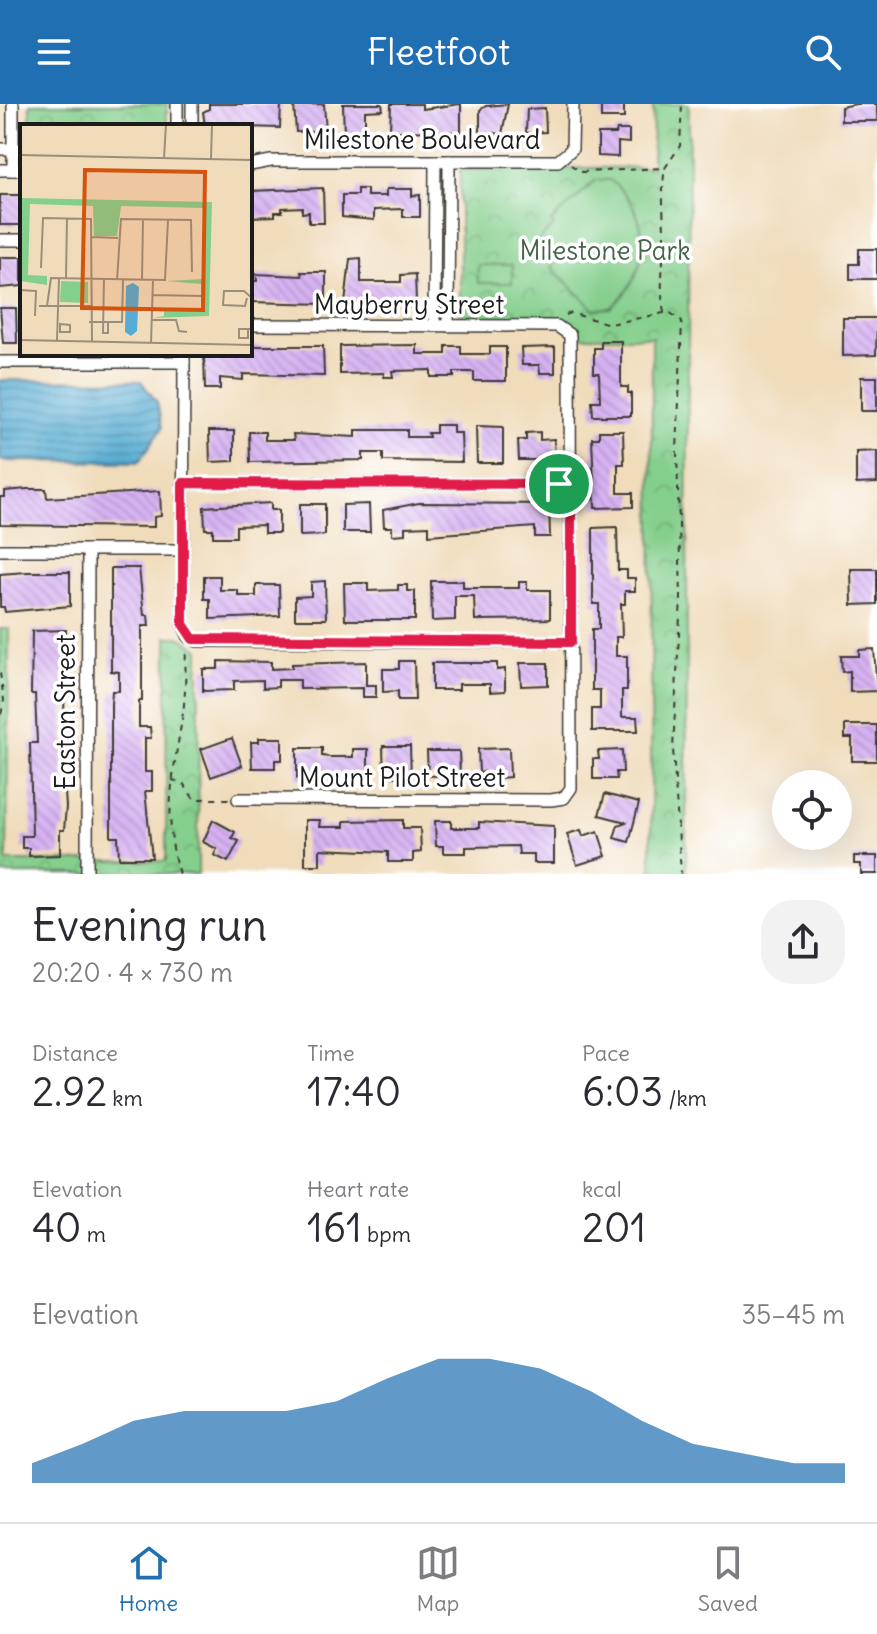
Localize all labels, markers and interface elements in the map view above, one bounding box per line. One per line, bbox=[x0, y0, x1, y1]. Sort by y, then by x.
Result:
icon: menu bbox=[32, 30, 76, 74]
text: Fleetfoot bbox=[367, 30, 510, 75]
icon: search bbox=[801, 30, 845, 74]
street label: Milestone Boulevard bbox=[304, 123, 540, 156]
inset map bbox=[20, 124, 252, 356]
park label: Milestone Park bbox=[520, 234, 690, 267]
street label: Mayberry Street bbox=[314, 288, 504, 321]
pin bbox=[525, 450, 593, 518]
icon: arrive bbox=[537, 462, 581, 506]
street label: Easton Street bbox=[49, 634, 82, 790]
street label: Mount Pilot Street bbox=[299, 761, 505, 794]
map controls bbox=[772, 770, 852, 850]
button: locate bbox=[772, 770, 852, 850]
text: Evening run bbox=[32, 898, 267, 953]
button: share bbox=[761, 900, 845, 984]
text: 20:20 · 4 × 730 m bbox=[32, 956, 233, 989]
text: Distance bbox=[32, 1039, 118, 1067]
text: Time bbox=[307, 1039, 355, 1067]
text: Pace bbox=[582, 1039, 630, 1067]
text: 2.92 bbox=[32, 1067, 107, 1117]
text: 17:40 bbox=[307, 1067, 401, 1117]
text: 6:03 bbox=[582, 1067, 663, 1117]
text: km bbox=[107, 1084, 143, 1112]
text: /km bbox=[663, 1084, 707, 1112]
text: Elevation bbox=[32, 1175, 122, 1203]
text: Heart rate bbox=[307, 1175, 409, 1203]
text: kcal bbox=[582, 1175, 622, 1203]
text: 40 bbox=[32, 1203, 81, 1253]
text: 161 bbox=[307, 1203, 362, 1253]
text: 201 bbox=[582, 1203, 646, 1253]
text: m bbox=[81, 1220, 106, 1248]
text: bpm bbox=[362, 1220, 411, 1248]
text: Elevation bbox=[32, 1298, 139, 1331]
text: 35–45 m bbox=[742, 1298, 845, 1331]
tab: Home bbox=[119, 1541, 178, 1617]
tab: Map bbox=[416, 1541, 460, 1617]
tab: Saved bbox=[698, 1541, 758, 1617]

